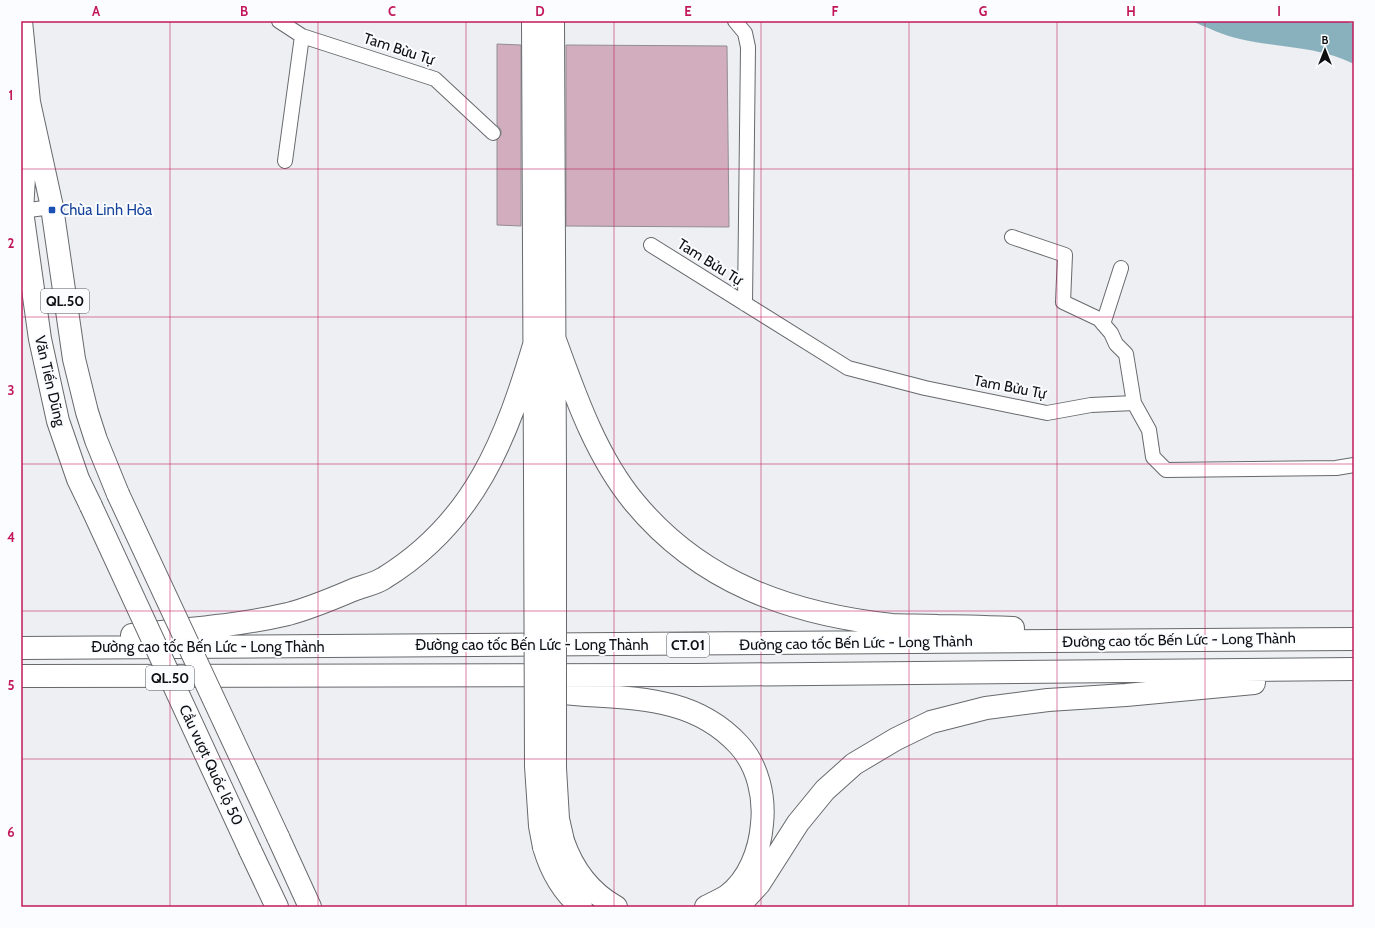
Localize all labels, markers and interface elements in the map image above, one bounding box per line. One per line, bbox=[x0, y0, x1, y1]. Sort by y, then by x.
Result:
text: A bbox=[92, 3, 101, 19]
text: B bbox=[240, 3, 248, 19]
text: C bbox=[388, 3, 396, 19]
text: D bbox=[535, 3, 545, 19]
text: E bbox=[684, 3, 692, 19]
text: F bbox=[832, 3, 839, 19]
text: G bbox=[979, 3, 988, 19]
text: H bbox=[1126, 3, 1136, 19]
text: I bbox=[1277, 3, 1281, 19]
street label: Tam Bừu Tự bbox=[361, 29, 438, 69]
north arrow bbox=[1305, 30, 1345, 70]
text: B bbox=[1322, 33, 1329, 47]
text: 1 bbox=[9, 87, 13, 103]
place label: Chùa Linh Hòa bbox=[60, 201, 153, 219]
marker: Chùa Linh Hòa bbox=[47, 205, 57, 215]
text: 2 bbox=[8, 235, 15, 251]
street label: Tam Bửu Tự bbox=[674, 235, 747, 290]
road number: QL.50 bbox=[41, 289, 89, 313]
street label: Văn Tiến Dũng bbox=[31, 334, 69, 429]
street label: Tam Bửu Tự bbox=[972, 371, 1049, 403]
text: 3 bbox=[7, 382, 15, 398]
text: 4 bbox=[7, 529, 15, 545]
street label: Đường cao tốc Bến Lức - Long Thành bbox=[1062, 629, 1296, 651]
street label: Đường cao tốc Bến Lức - Long Thành bbox=[739, 632, 973, 654]
road number: CT.01 bbox=[667, 633, 709, 657]
street label: Đường cao tốc Bến Lức - Long Thành bbox=[415, 636, 649, 654]
street label: Đường cao tốc Bến Lức - Long Thành bbox=[91, 638, 325, 656]
road number: QL.50 bbox=[146, 666, 194, 690]
text: 5 bbox=[8, 677, 15, 693]
street label: Cầu vượt Quốc lộ 50 bbox=[175, 702, 247, 828]
text: 6 bbox=[7, 824, 15, 840]

